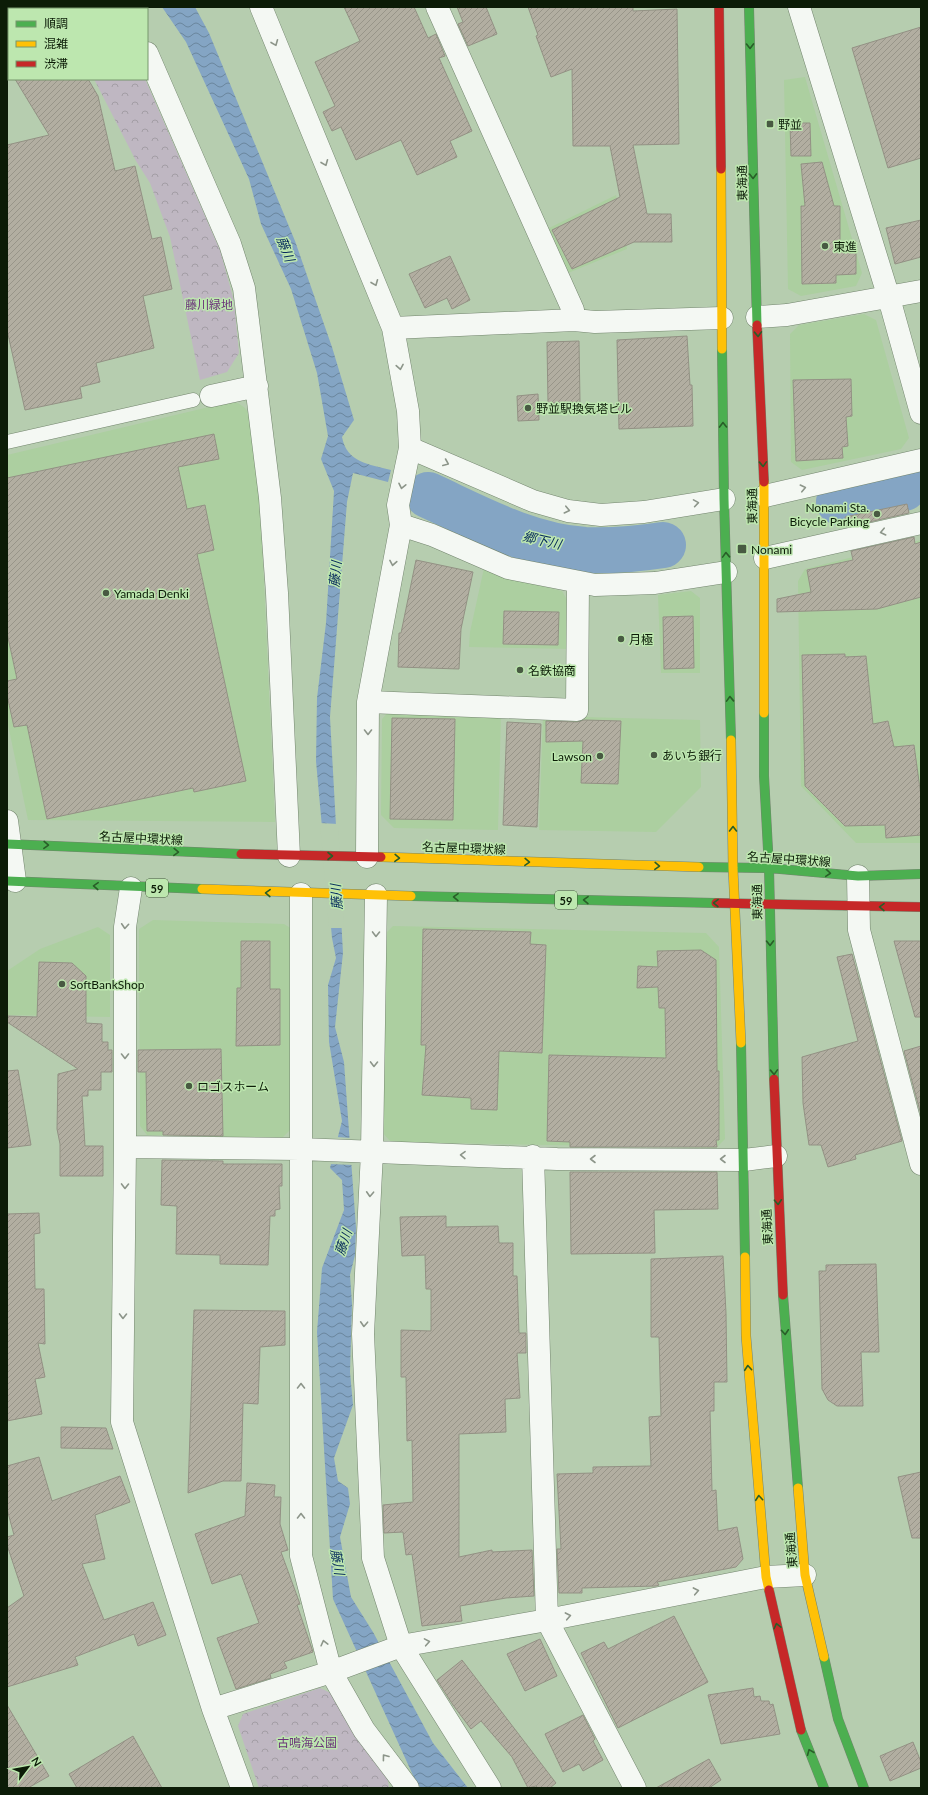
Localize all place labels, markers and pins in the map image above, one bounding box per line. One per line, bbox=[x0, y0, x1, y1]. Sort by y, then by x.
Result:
place label: 野並 bbox=[778, 117, 802, 132]
marker: 野並 bbox=[765, 119, 775, 129]
place label: 東進 bbox=[833, 239, 857, 254]
marker: 東進 bbox=[820, 241, 830, 251]
place label: 野並駅換気塔ビル bbox=[536, 401, 632, 416]
marker: 野並駅換気塔ビル bbox=[523, 403, 533, 413]
place label: Nonami Sta. Bicycle Parking bbox=[790, 500, 869, 529]
marker: Nonami Sta. Bicycle Parking bbox=[872, 509, 882, 519]
place label: Nonami bbox=[751, 542, 792, 557]
marker: Nonami bbox=[736, 543, 748, 555]
place label: Yamada Denki bbox=[114, 586, 189, 601]
marker: Yamada Denki bbox=[101, 588, 111, 598]
place label: 月極 bbox=[629, 632, 653, 647]
marker: 月極 bbox=[616, 634, 626, 644]
place label: 名鉄協商 bbox=[528, 663, 576, 678]
marker: 名鉄協商 bbox=[515, 665, 525, 675]
place label: あいち銀行 bbox=[662, 748, 722, 763]
place label: Lawson bbox=[552, 749, 592, 764]
marker: あいち銀行 bbox=[649, 750, 659, 760]
marker: Lawson bbox=[595, 751, 605, 761]
place label: SoftBankShop bbox=[70, 977, 145, 992]
marker: SoftBankShop bbox=[57, 979, 67, 989]
place label: ロゴスホーム bbox=[197, 1079, 269, 1094]
marker: ロゴスホーム bbox=[184, 1081, 194, 1091]

